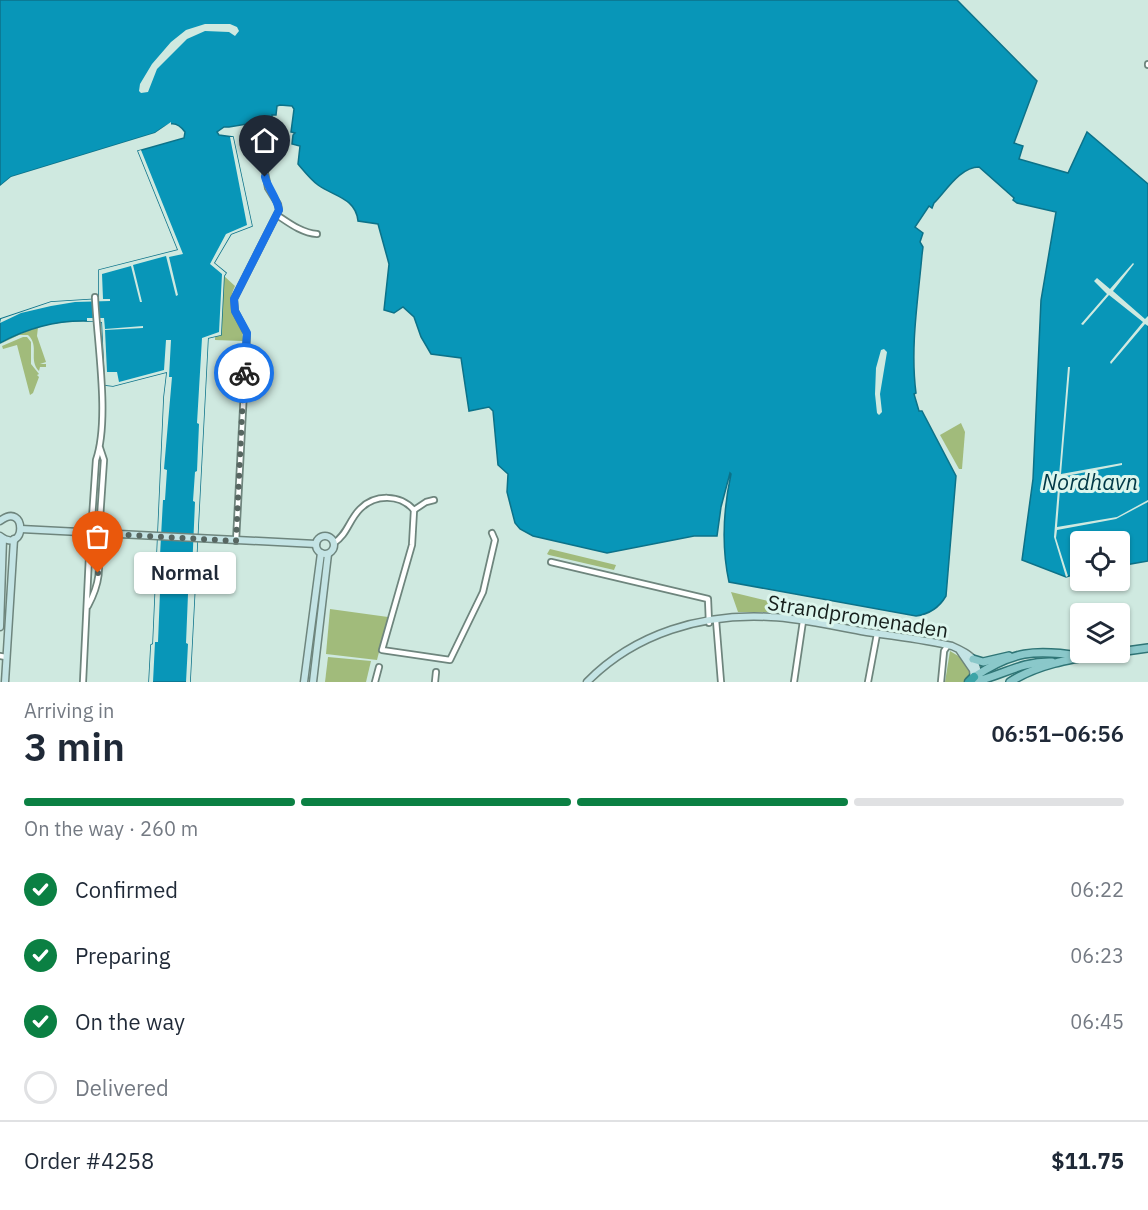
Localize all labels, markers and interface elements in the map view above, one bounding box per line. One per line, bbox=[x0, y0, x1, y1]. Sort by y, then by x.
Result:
pin bbox=[239, 115, 290, 177]
icon: home bbox=[248, 124, 281, 157]
courier bbox=[214, 343, 274, 403]
icon: bike bbox=[228, 357, 261, 390]
water label: Nordhavn bbox=[1042, 467, 1138, 496]
pin bbox=[72, 511, 123, 573]
icon: bag bbox=[81, 520, 114, 553]
map controls bbox=[1070, 531, 1130, 663]
button: locate bbox=[1070, 531, 1130, 591]
callout: Normal bbox=[134, 552, 236, 594]
text: Normal bbox=[151, 559, 219, 586]
street label: Strandpromenaden bbox=[766, 588, 950, 644]
button: layers bbox=[1070, 603, 1130, 663]
text: Arriving in bbox=[24, 697, 114, 724]
text: 06:51–06:56 bbox=[991, 719, 1124, 748]
text: 3 min bbox=[24, 721, 125, 772]
text: On the way · 260 m bbox=[24, 815, 198, 842]
icon: check bbox=[24, 873, 57, 906]
text: Confirmed bbox=[75, 875, 178, 904]
text: 06:22 bbox=[1070, 876, 1124, 903]
icon: check bbox=[24, 939, 57, 972]
text: Preparing bbox=[75, 941, 170, 970]
text: 06:23 bbox=[1070, 942, 1124, 969]
icon: check bbox=[24, 1005, 57, 1038]
text: On the way bbox=[75, 1007, 185, 1036]
text: 06:45 bbox=[1070, 1008, 1124, 1035]
text: Delivered bbox=[75, 1073, 169, 1102]
text: Order #4258 bbox=[24, 1146, 154, 1175]
text: $11.75 bbox=[1051, 1146, 1124, 1175]

